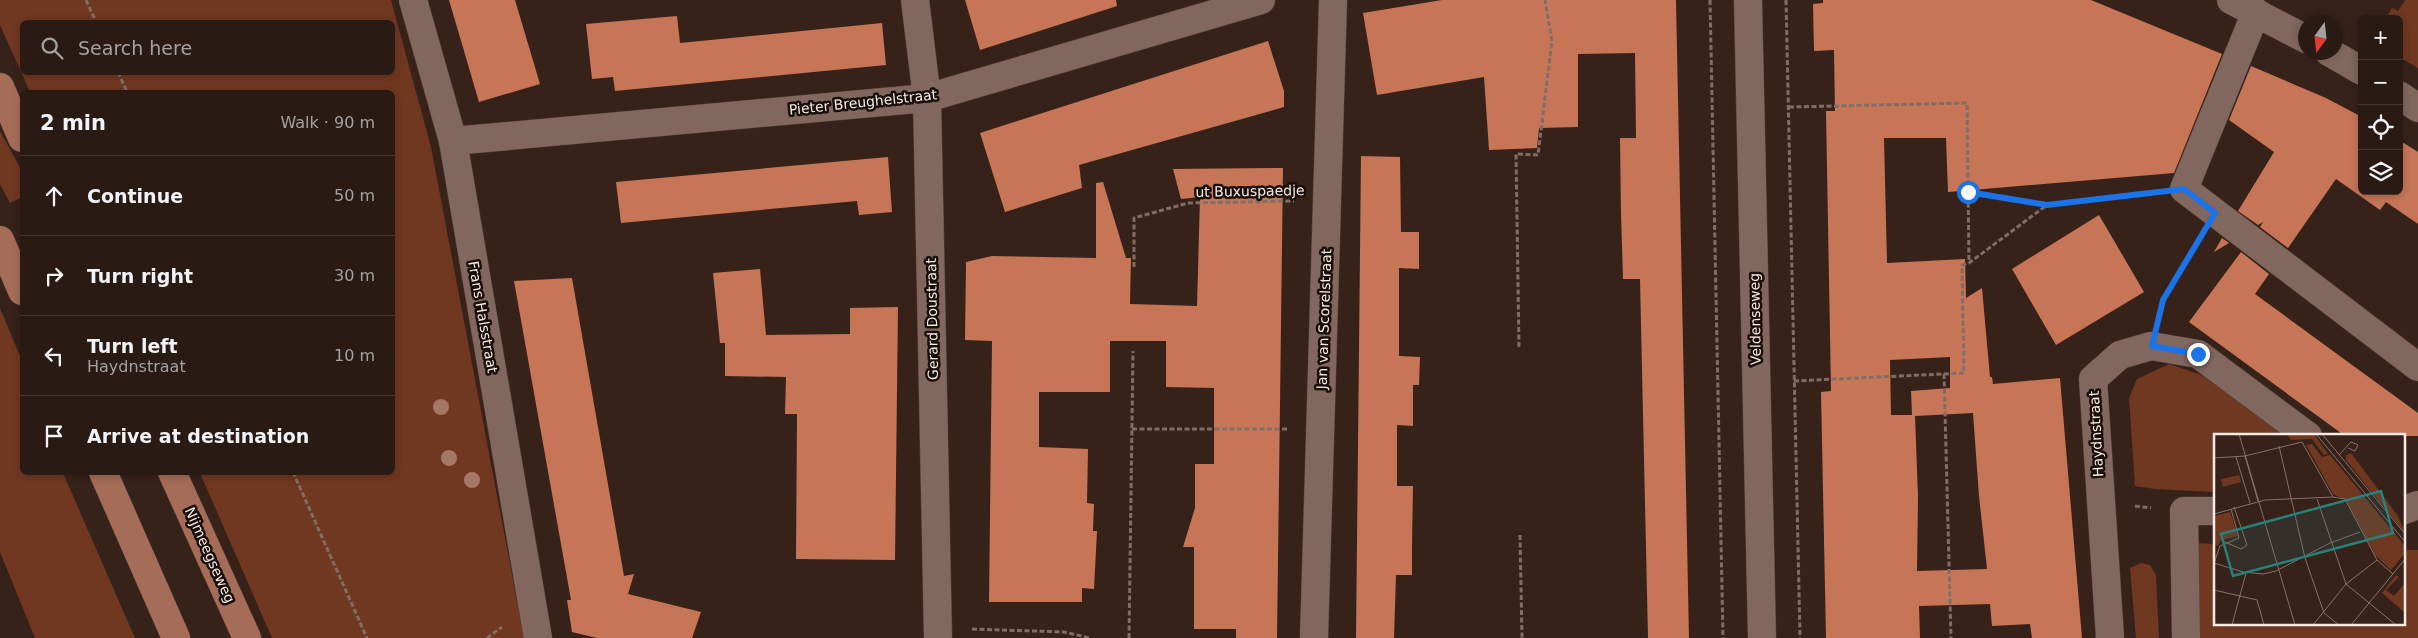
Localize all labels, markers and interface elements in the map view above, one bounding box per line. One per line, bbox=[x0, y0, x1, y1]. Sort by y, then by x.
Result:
north arrow bbox=[2298, 15, 2343, 60]
map controls bbox=[2358, 15, 2403, 195]
button: + bbox=[2358, 15, 2403, 60]
search box bbox=[20, 20, 395, 75]
icon: search bbox=[38, 34, 66, 62]
text: Search here bbox=[78, 37, 192, 59]
button: − bbox=[2358, 60, 2403, 105]
street label: Pieter Breughelstraat bbox=[788, 86, 938, 118]
button: locate bbox=[2358, 105, 2403, 150]
text: 2 min bbox=[40, 111, 106, 135]
text: Walk · 90 m bbox=[280, 113, 375, 132]
button: layers bbox=[2358, 150, 2403, 195]
route start bbox=[1957, 181, 1980, 204]
icon: ahead bbox=[40, 182, 68, 210]
street label: ut Buxuspaedje bbox=[1195, 182, 1305, 200]
text: Continue bbox=[87, 185, 183, 207]
text: 50 m bbox=[334, 186, 375, 205]
street label: Jan van Scorelstraat bbox=[1314, 248, 1334, 390]
street label: Gerard Doustraat bbox=[923, 257, 941, 380]
street label: Frans Halsstraat bbox=[465, 260, 501, 375]
icon: right bbox=[40, 262, 68, 290]
text: Turn right bbox=[87, 265, 193, 287]
text: 30 m bbox=[334, 266, 375, 285]
street label: Veldenseweg bbox=[1746, 273, 1764, 365]
text: Turn left bbox=[87, 335, 178, 357]
icon: left bbox=[40, 342, 68, 370]
route end bbox=[2187, 343, 2210, 366]
text: 10 m bbox=[334, 346, 375, 365]
text: Haydnstraat bbox=[87, 357, 186, 376]
street label: Haydnstraat bbox=[2086, 390, 2106, 478]
icon: arrive bbox=[40, 422, 68, 450]
text: Arrive at destination bbox=[87, 425, 309, 447]
inset map bbox=[2214, 434, 2406, 626]
street label: Nijmeegseweg bbox=[182, 505, 238, 605]

